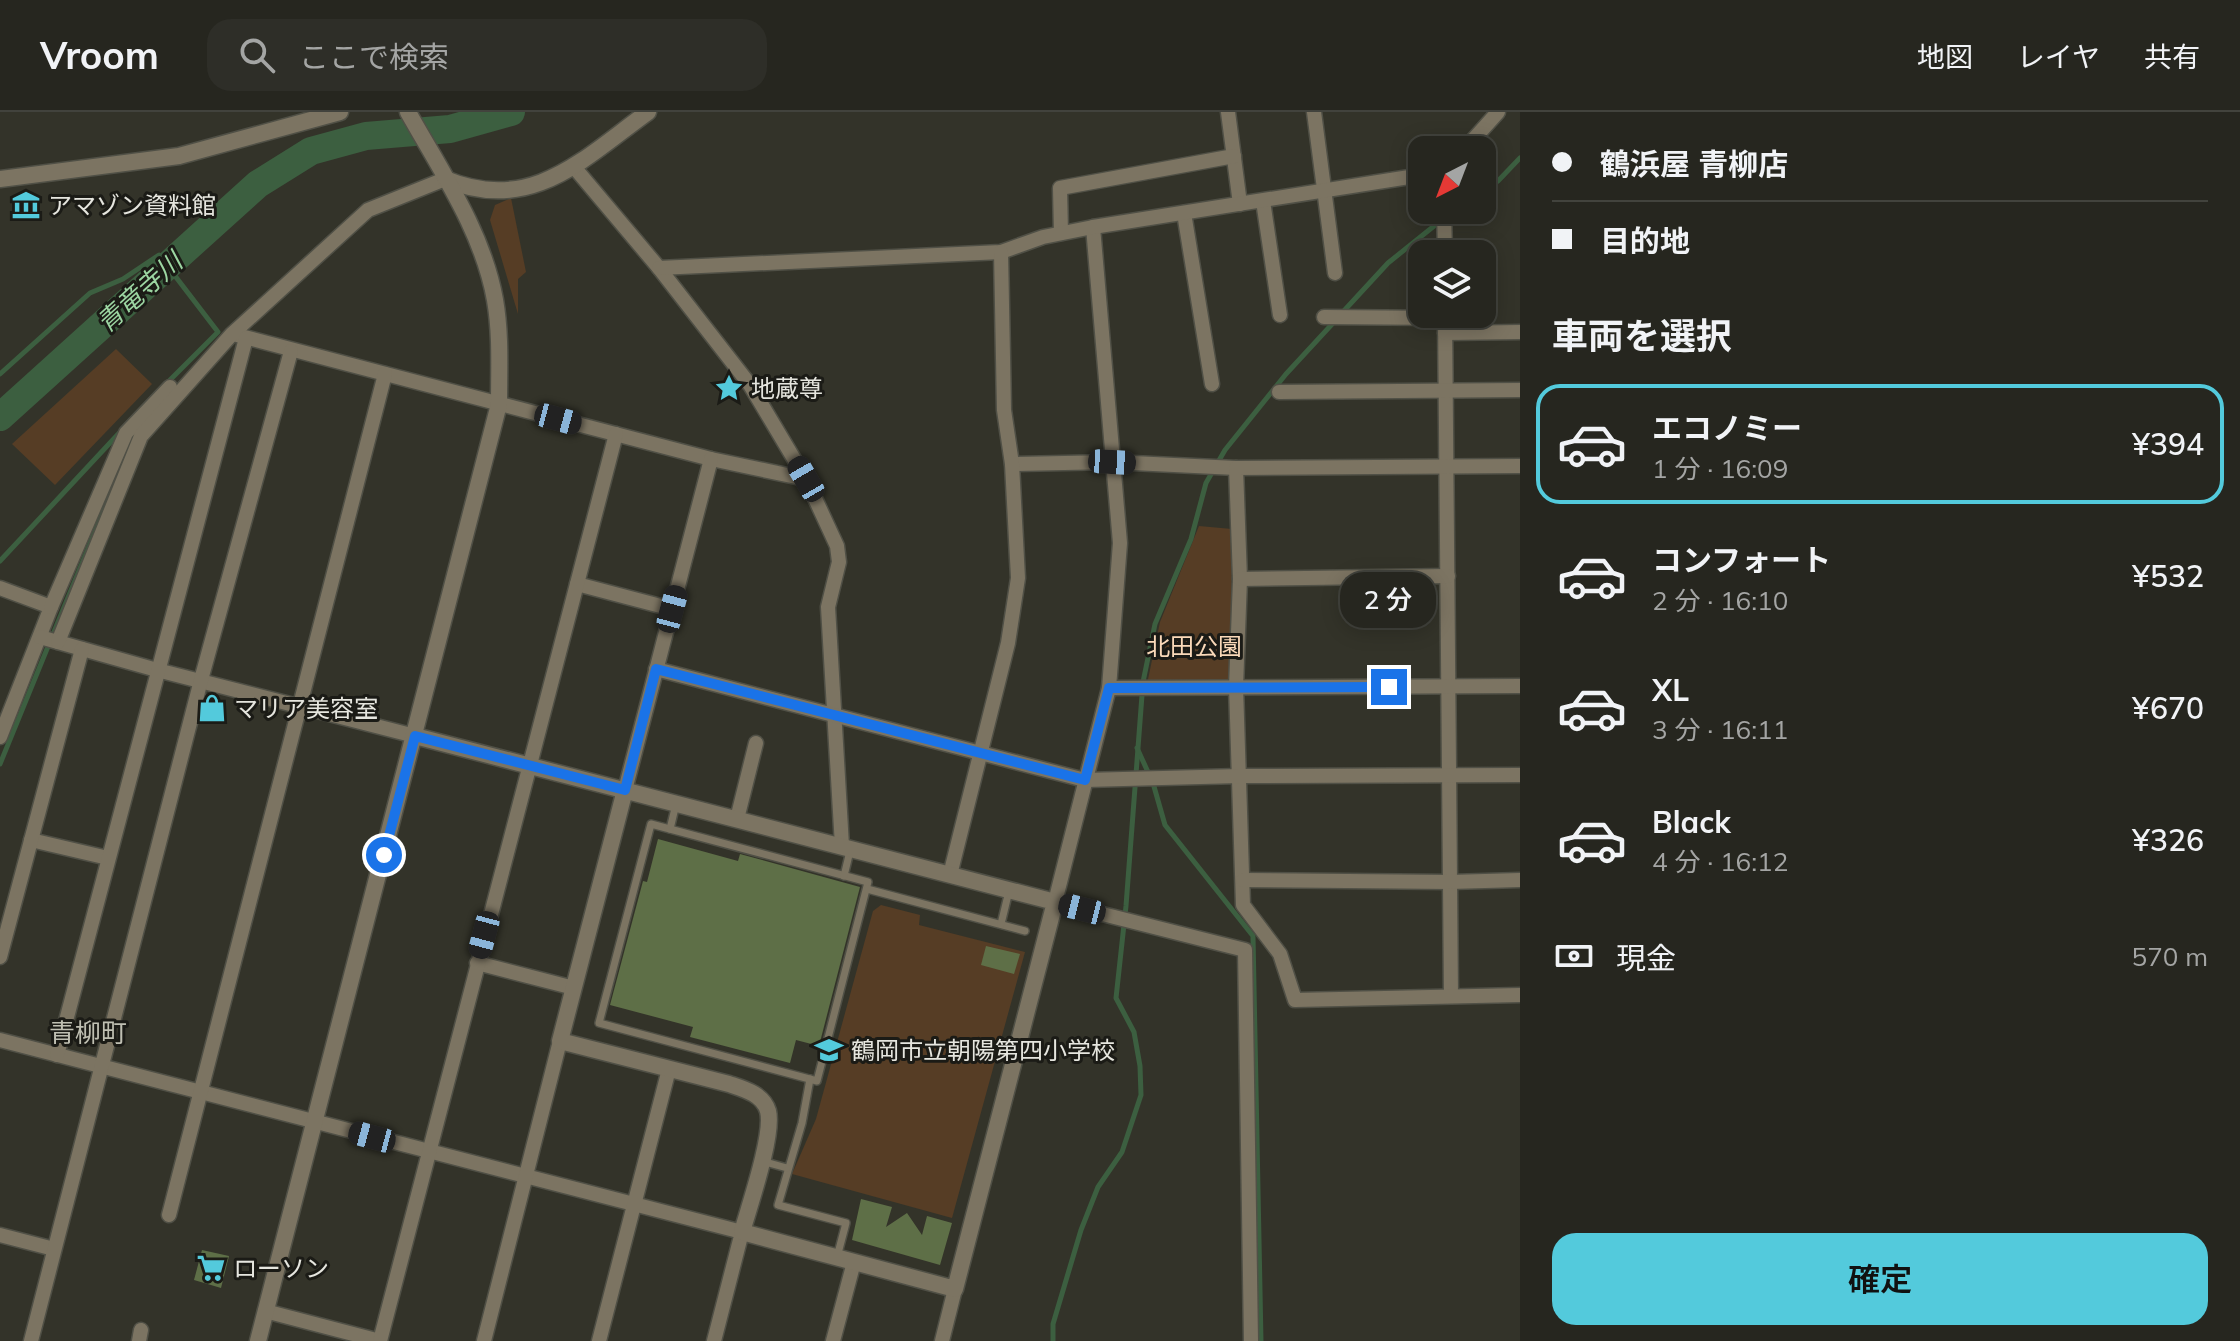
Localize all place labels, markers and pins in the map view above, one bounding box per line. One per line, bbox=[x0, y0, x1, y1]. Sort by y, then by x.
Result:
museum icon: アマゾン資料館 bbox=[11, 190, 41, 220]
place label: アマゾン資料館 bbox=[48, 190, 216, 220]
place icon: 地蔵尊 bbox=[714, 373, 744, 403]
place label: 地蔵尊 bbox=[751, 373, 823, 403]
shop icon: マリア美容室 bbox=[197, 693, 227, 723]
place label: マリア美容室 bbox=[234, 693, 378, 723]
school or university icon: 鶴岡市立朝陽第四小学校 bbox=[814, 1035, 844, 1065]
place label: 鶴岡市立朝陽第四小学校 bbox=[851, 1035, 1115, 1065]
supermarket icon: ローソン bbox=[196, 1253, 226, 1283]
place label: ローソン bbox=[233, 1253, 329, 1283]

